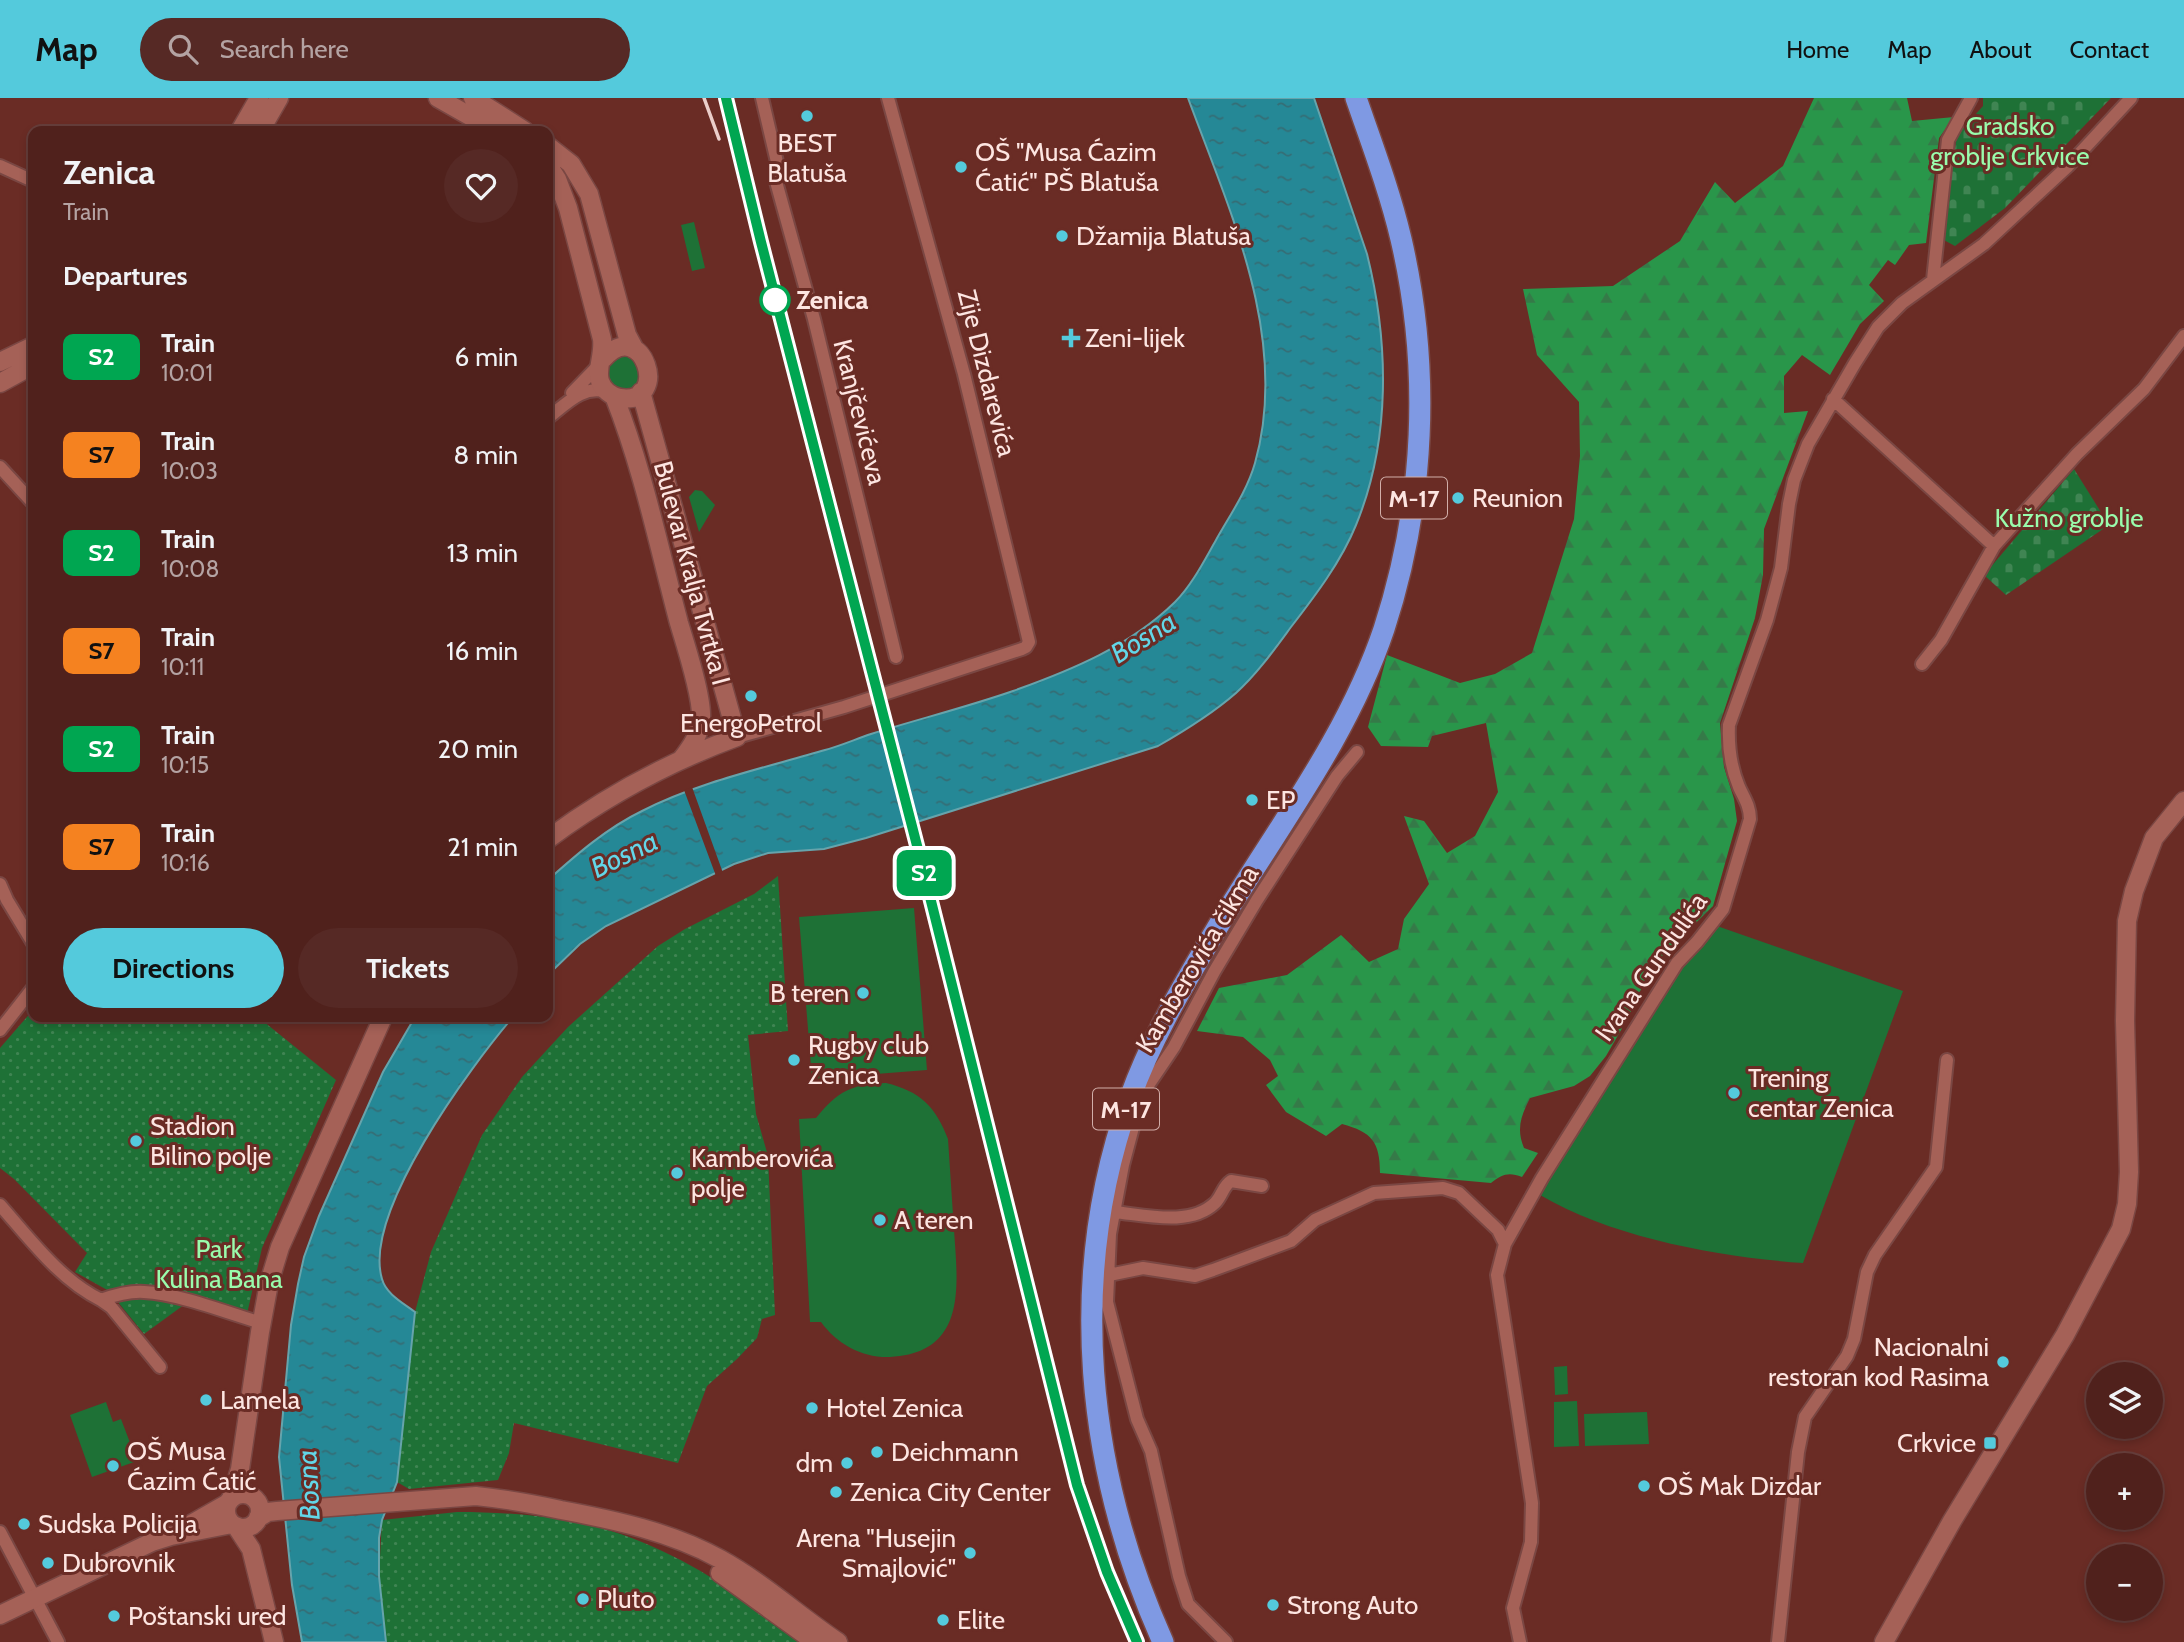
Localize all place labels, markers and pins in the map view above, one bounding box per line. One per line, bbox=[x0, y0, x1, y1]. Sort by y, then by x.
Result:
marker: BEST Blatuša bbox=[799, 108, 815, 124]
place label: BEST Blatuša bbox=[767, 127, 847, 189]
place label: OŠ "Musa Ćazim Ćatić" PŠ Blatuša bbox=[975, 136, 1159, 198]
marker: OŠ "Musa Ćazim Ćatić" PŠ Blatuša bbox=[953, 159, 969, 175]
place label: Džamija Blatuša bbox=[1076, 220, 1252, 252]
marker: Džamija Blatuša bbox=[1054, 228, 1070, 244]
place label: Zenica bbox=[796, 284, 868, 316]
marker: Zenica bbox=[760, 285, 790, 315]
place label: Zeni-lijek bbox=[1085, 322, 1185, 354]
marker: Zeni-lijek bbox=[1063, 330, 1079, 346]
place label: Reunion bbox=[1472, 482, 1563, 514]
marker: Reunion bbox=[1450, 490, 1466, 506]
marker: EnergoPetrol bbox=[743, 688, 759, 704]
place label: EnergoPetrol bbox=[680, 707, 822, 739]
place label: EP bbox=[1266, 784, 1295, 816]
marker: EP bbox=[1244, 792, 1260, 808]
place label: B teren bbox=[770, 977, 849, 1009]
marker: B teren bbox=[855, 985, 871, 1001]
place label: Rugby club Zenica bbox=[808, 1029, 929, 1091]
marker: Rugby club Zenica bbox=[786, 1052, 802, 1068]
place label: Trening centar Zenica bbox=[1748, 1062, 1894, 1124]
marker: Trening centar Zenica bbox=[1726, 1085, 1742, 1101]
place label: Stadion Bilino polje bbox=[150, 1110, 271, 1172]
marker: Stadion Bilino polje bbox=[128, 1133, 144, 1149]
place label: Kamberovića polje bbox=[691, 1142, 834, 1204]
marker: Kamberovića polje bbox=[669, 1165, 685, 1181]
place label: A teren bbox=[894, 1204, 974, 1236]
marker: A teren bbox=[872, 1212, 888, 1228]
place label: Nacionalni restoran kod Rasima bbox=[1768, 1331, 1990, 1393]
marker: Nacionalni restoran kod Rasima bbox=[1995, 1354, 2011, 1370]
place label: Lamela bbox=[220, 1384, 301, 1416]
marker: Lamela bbox=[198, 1392, 214, 1408]
place label: Hotel Zenica bbox=[826, 1392, 964, 1424]
marker: Hotel Zenica bbox=[804, 1400, 820, 1416]
place label: Crkvice bbox=[1897, 1427, 1976, 1459]
place label: OŠ Musa Ćazim Ćatić bbox=[127, 1435, 256, 1497]
marker: Crkvice bbox=[1982, 1435, 1998, 1451]
place label: Deichmann bbox=[891, 1436, 1019, 1468]
marker: Deichmann bbox=[869, 1444, 885, 1460]
place label: dm bbox=[796, 1447, 833, 1479]
marker: dm bbox=[839, 1455, 855, 1471]
marker: OŠ Musa Ćazim Ćatić bbox=[105, 1458, 121, 1474]
place label: OŠ Mak Dizdar bbox=[1658, 1470, 1822, 1502]
place label: Zenica City Center bbox=[850, 1476, 1051, 1508]
marker: OŠ Mak Dizdar bbox=[1636, 1478, 1652, 1494]
marker: Zenica City Center bbox=[828, 1484, 844, 1500]
place label: Sudska Policija bbox=[38, 1508, 198, 1540]
marker: Sudska Policija bbox=[16, 1516, 32, 1532]
place label: Arena "Husejin Smajlović" bbox=[796, 1522, 956, 1584]
marker: Arena "Husejin Smajlović" bbox=[962, 1545, 978, 1561]
place label: Dubrovnik bbox=[62, 1547, 176, 1579]
marker: Dubrovnik bbox=[40, 1555, 56, 1571]
place label: Pluto bbox=[597, 1583, 654, 1615]
place label: Strong Auto bbox=[1287, 1589, 1418, 1621]
marker: Pluto bbox=[575, 1591, 591, 1607]
marker: Strong Auto bbox=[1265, 1597, 1281, 1613]
place label: Poštanski ured bbox=[128, 1600, 286, 1632]
place label: Elite bbox=[957, 1604, 1005, 1636]
marker: Poštanski ured bbox=[106, 1608, 122, 1624]
marker: Elite bbox=[935, 1612, 951, 1628]

